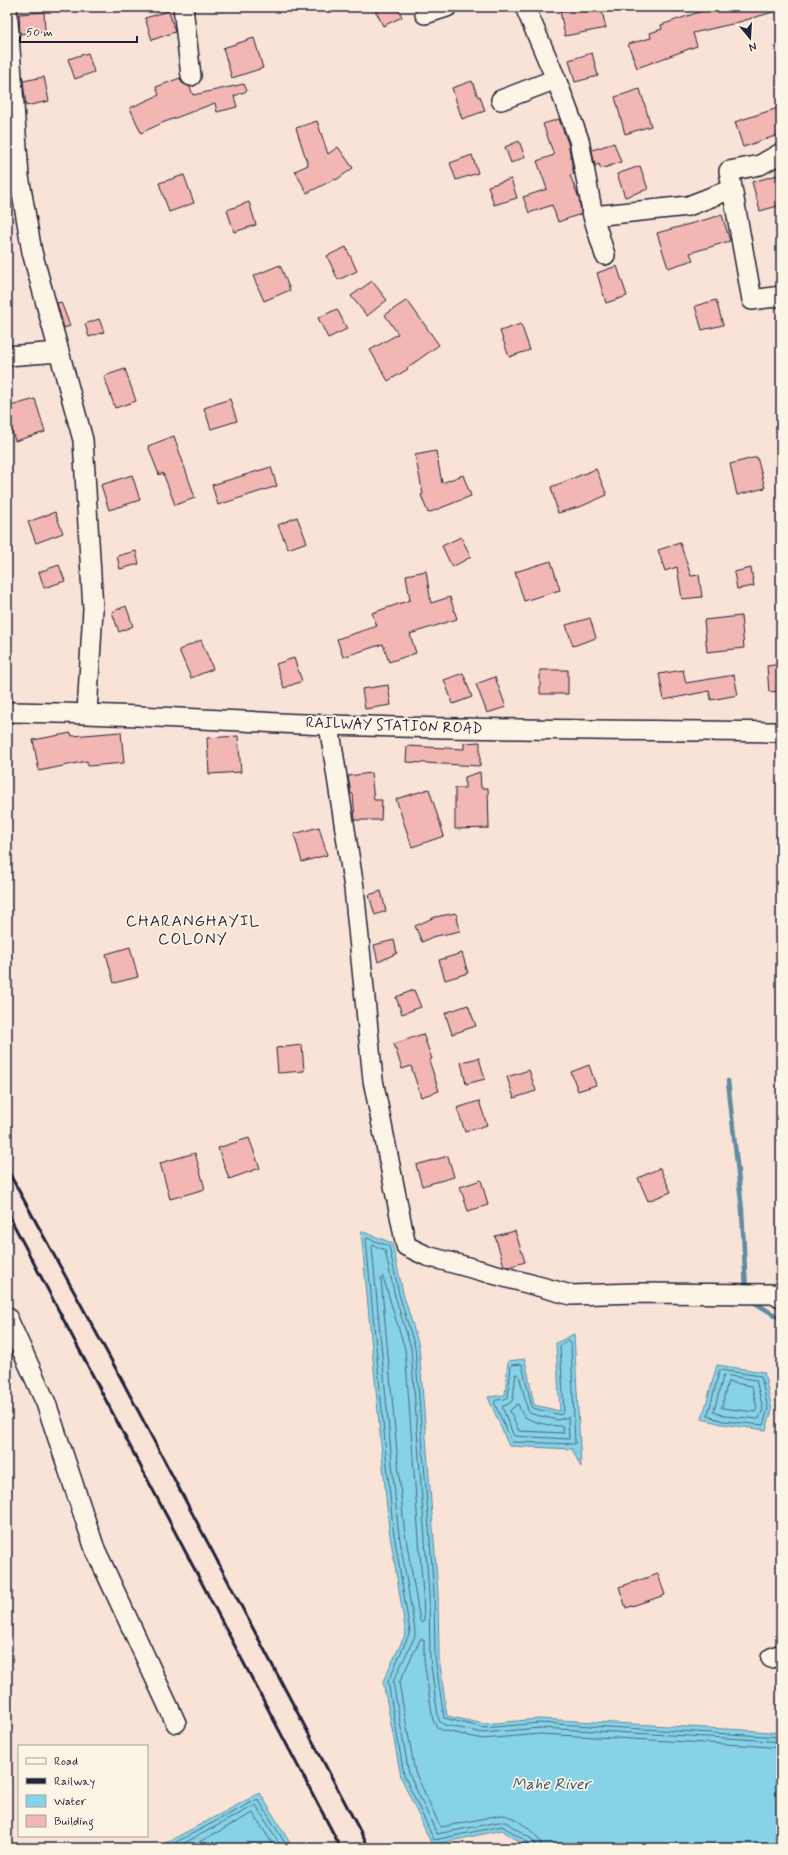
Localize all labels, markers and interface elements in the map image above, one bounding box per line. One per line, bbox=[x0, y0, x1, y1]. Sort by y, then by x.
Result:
scale bar bbox=[20, 18, 137, 44]
north arrow bbox=[730, 18, 770, 58]
text: 50 m bbox=[26, 25, 53, 41]
text: N bbox=[747, 39, 758, 54]
street label: RAILWAY STATION ROAD bbox=[305, 713, 483, 739]
district label: CHARANGHAYIL COLONY bbox=[126, 911, 260, 950]
legend bbox=[18, 1745, 148, 1837]
text: Road bbox=[54, 1754, 78, 1770]
text: Railway bbox=[54, 1774, 96, 1790]
water label: Mahe River bbox=[512, 1774, 593, 1795]
text: Water bbox=[54, 1794, 86, 1810]
text: Building bbox=[54, 1814, 94, 1831]

